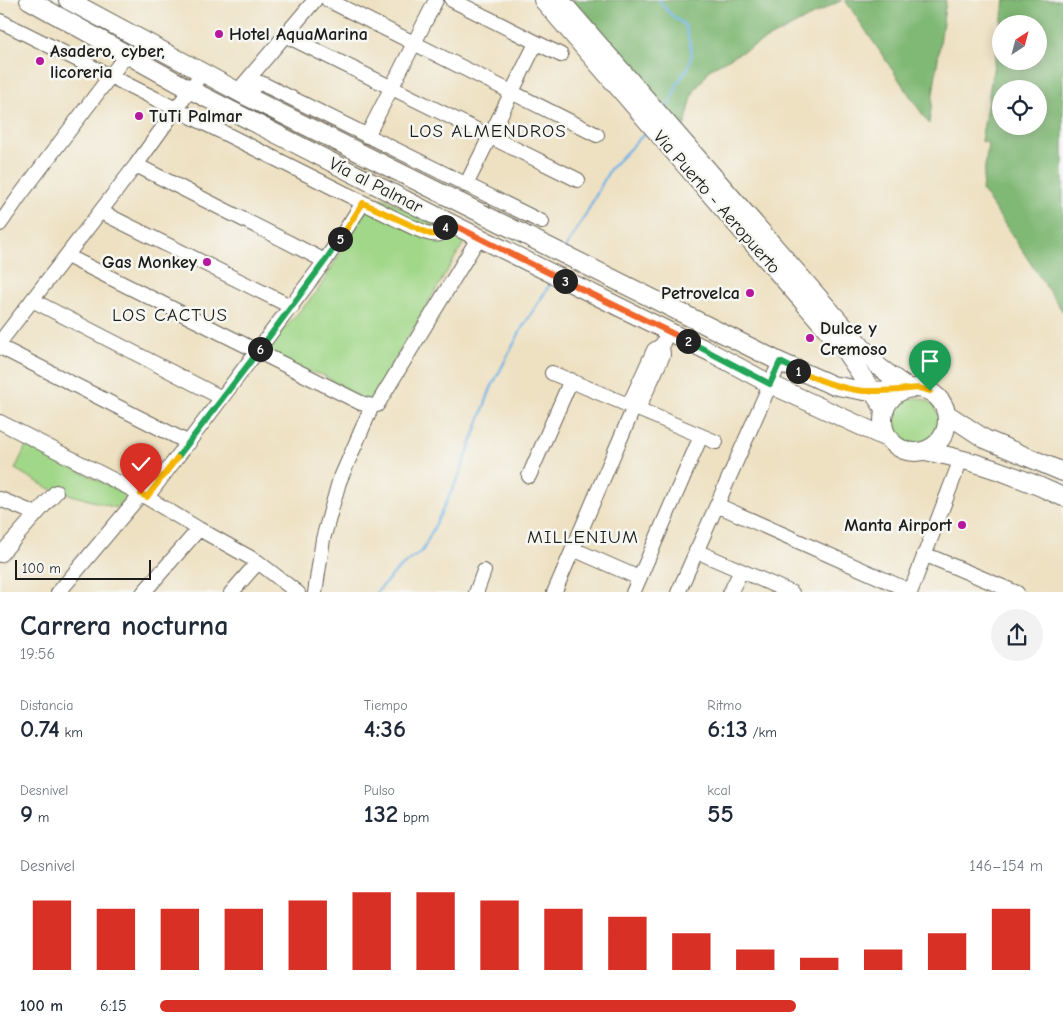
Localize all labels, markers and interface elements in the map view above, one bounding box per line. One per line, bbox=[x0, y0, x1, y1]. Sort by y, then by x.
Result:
north arrow bbox=[992, 15, 1048, 70]
map controls bbox=[992, 15, 1047, 135]
place label: Hotel AquaMarina bbox=[229, 24, 368, 45]
marker: Hotel AquaMarina bbox=[213, 28, 225, 40]
place label: Asadero, cyber, licoreria bbox=[50, 41, 165, 83]
marker: Asadero, cyber, licoreria bbox=[34, 55, 46, 67]
button: locate bbox=[992, 80, 1047, 135]
place label: TuTi Palmar bbox=[149, 106, 243, 127]
marker: TuTi Palmar bbox=[133, 110, 145, 122]
district label: LOS ALMENDROS bbox=[409, 120, 567, 142]
street label: Via Puerto - Aeropuerto bbox=[649, 126, 785, 278]
street label: Vía al Palmar bbox=[325, 153, 427, 218]
pin: 4 bbox=[432, 214, 458, 240]
text: 4 bbox=[442, 219, 449, 236]
pin: 5 bbox=[328, 226, 352, 252]
text: 5 bbox=[337, 231, 344, 248]
place label: Gas Monkey bbox=[102, 252, 198, 273]
marker: Gas Monkey bbox=[201, 256, 213, 268]
pin: 3 bbox=[552, 268, 578, 294]
text: 3 bbox=[562, 273, 569, 290]
place label: Petrovelca bbox=[661, 283, 740, 304]
marker: Petrovelca bbox=[744, 287, 756, 299]
district label: LOS CACTUS bbox=[112, 304, 228, 326]
place label: Dulce y Cremoso bbox=[820, 318, 887, 360]
pin: 2 bbox=[676, 328, 700, 354]
marker: Dulce y Cremoso bbox=[804, 332, 816, 344]
text: 2 bbox=[685, 333, 692, 350]
pin: 6 bbox=[248, 336, 272, 362]
pin bbox=[909, 340, 951, 391]
text: 6 bbox=[257, 341, 264, 358]
icon: arrive bbox=[916, 347, 944, 375]
pin: 1 bbox=[786, 358, 810, 384]
text: 1 bbox=[796, 363, 801, 380]
pin bbox=[120, 443, 162, 494]
icon: check bbox=[127, 450, 155, 478]
place label: Manta Airport bbox=[844, 515, 953, 536]
marker: Manta Airport bbox=[956, 519, 968, 531]
district label: MILLENIUM bbox=[527, 526, 639, 548]
scale bar bbox=[15, 558, 151, 581]
text: 100 m bbox=[22, 560, 61, 577]
button: share bbox=[991, 609, 1043, 661]
text: Carrera nocturna bbox=[20, 610, 228, 642]
text: 19:56 bbox=[20, 645, 55, 663]
text: Distancia bbox=[20, 697, 74, 714]
text: Tiempo bbox=[364, 697, 408, 714]
text: Ritmo bbox=[707, 697, 742, 714]
text: 0.74 bbox=[20, 714, 60, 743]
text: 4:36 bbox=[364, 714, 406, 743]
text: 6:13 bbox=[707, 714, 748, 743]
text: km bbox=[60, 724, 83, 741]
text: /km bbox=[748, 724, 777, 741]
text: Desnivel bbox=[20, 782, 68, 799]
text: Pulso bbox=[364, 782, 395, 799]
text: kcal bbox=[707, 782, 731, 799]
text: 9 bbox=[20, 799, 33, 828]
text: 132 bbox=[364, 799, 398, 828]
text: 55 bbox=[707, 799, 734, 828]
text: m bbox=[33, 809, 49, 826]
text: bpm bbox=[398, 809, 429, 826]
text: Desnivel bbox=[20, 857, 75, 875]
text: 146–154 m bbox=[969, 857, 1043, 875]
text: 100 m bbox=[20, 997, 63, 1015]
text: 6:15 bbox=[100, 997, 127, 1015]

